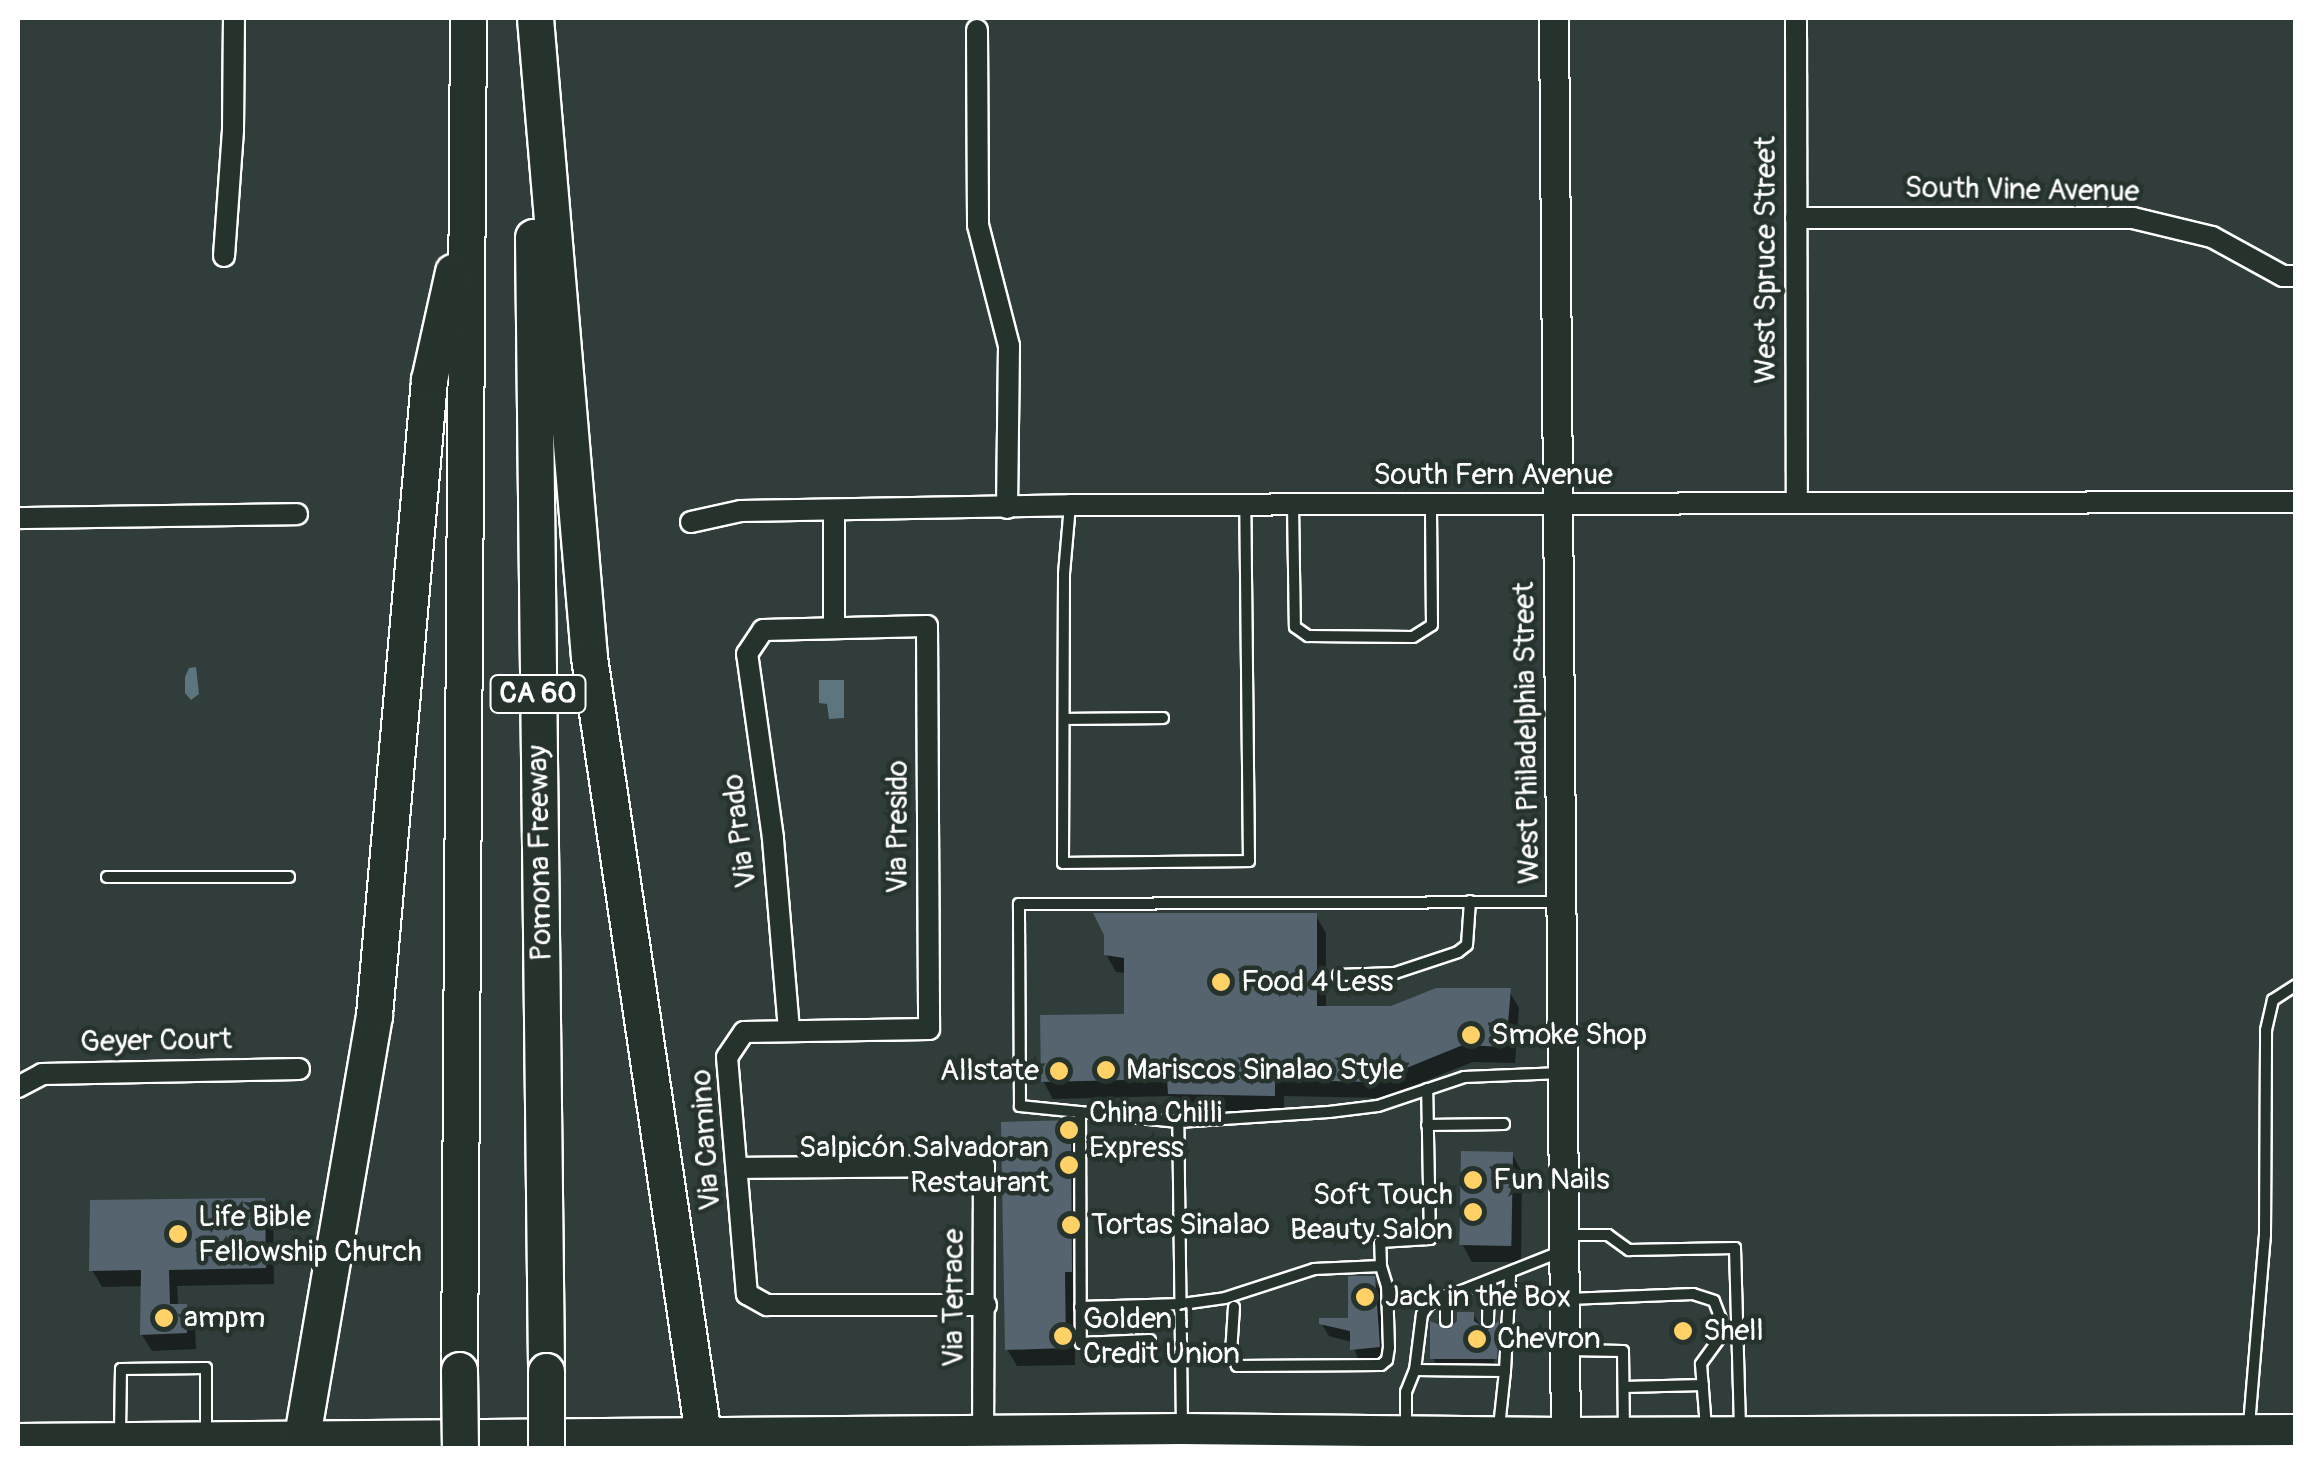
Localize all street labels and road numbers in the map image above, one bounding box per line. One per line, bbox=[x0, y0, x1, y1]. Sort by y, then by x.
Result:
street label: West Spruce Street bbox=[1748, 136, 1784, 384]
street label: South Vine Avenue bbox=[1904, 170, 2140, 210]
street label: South Fern Avenue bbox=[1373, 457, 1613, 493]
street label: West Philadelphia Street bbox=[1506, 582, 1548, 884]
road number: CA 60 bbox=[488, 671, 588, 717]
street label: Pomona Freeway bbox=[520, 744, 560, 962]
street label: Via Presido bbox=[880, 760, 916, 894]
street label: Via Prado bbox=[715, 772, 765, 890]
street label: Geyer Court bbox=[80, 1022, 232, 1060]
street label: Via Camino bbox=[683, 1068, 729, 1212]
street label: Via Terrace bbox=[936, 1229, 972, 1367]

